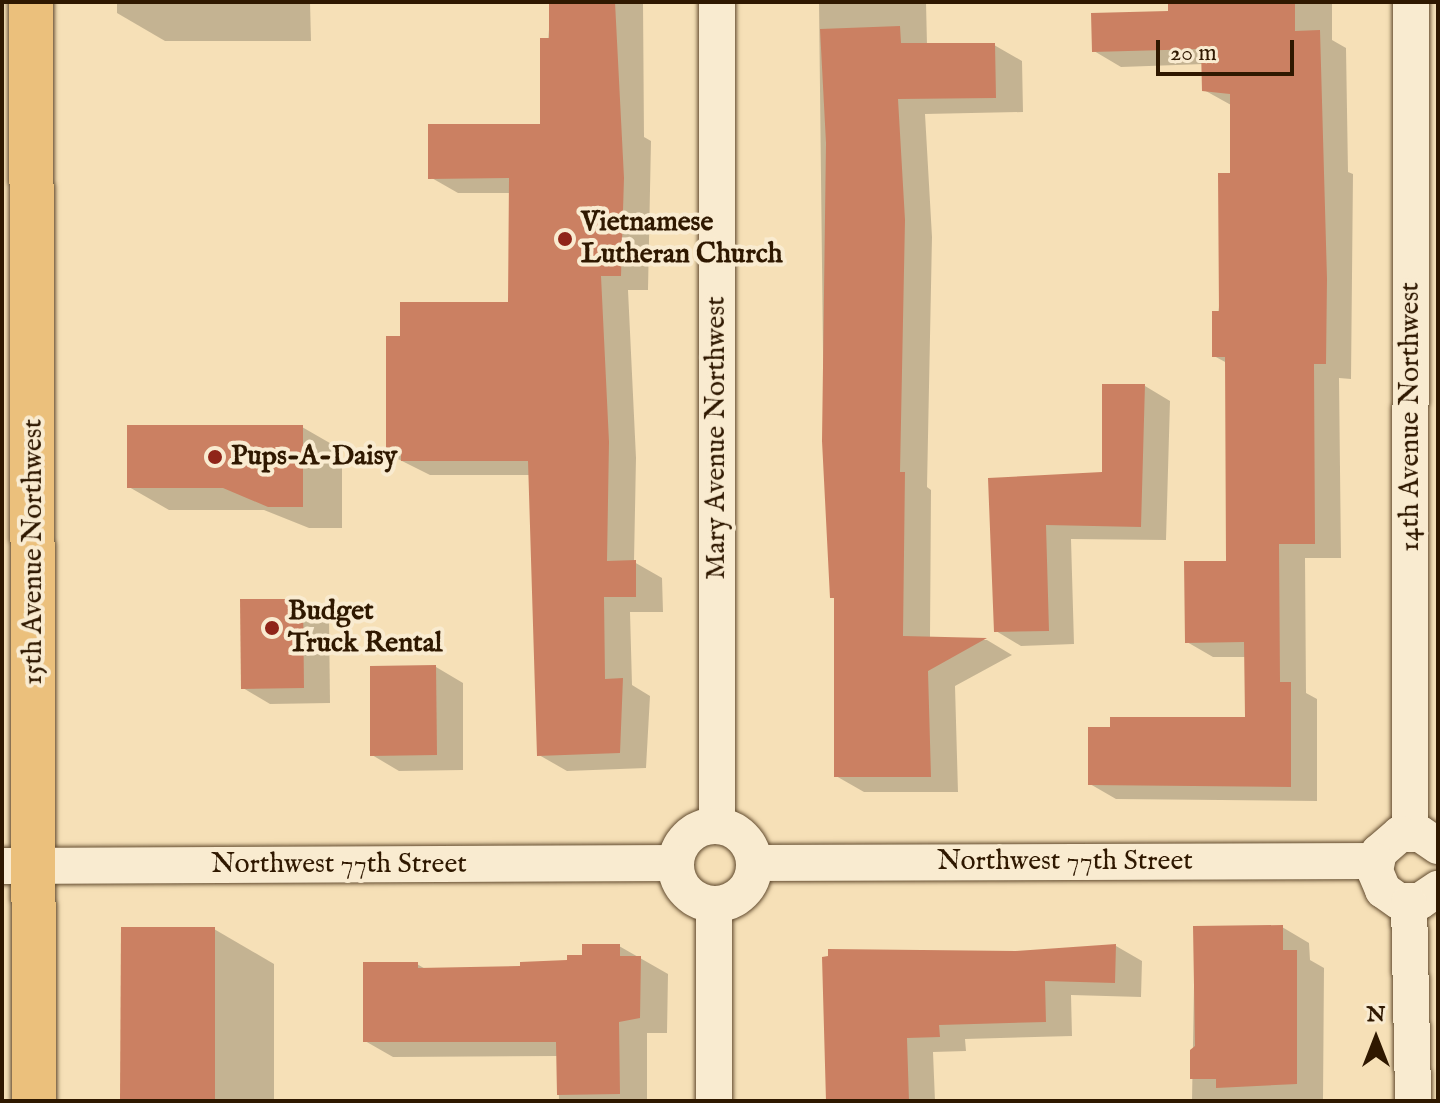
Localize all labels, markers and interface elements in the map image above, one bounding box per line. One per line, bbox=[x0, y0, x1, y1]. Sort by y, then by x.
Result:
scale bar bbox=[1160, 24, 1298, 74]
text: 20 m bbox=[1170, 38, 1217, 69]
place label: Vietnamese Lutheran Church bbox=[581, 206, 783, 272]
marker: Vietnamese Lutheran Church bbox=[556, 230, 574, 248]
street label: 14th Avenue Northwest bbox=[1394, 282, 1428, 552]
street label: Mary Avenue Northwest bbox=[700, 296, 734, 580]
street label: 15th Avenue Northwest bbox=[17, 419, 51, 685]
place label: Pups-A-Daisy bbox=[231, 440, 397, 474]
marker: Pups-A-Daisy bbox=[206, 448, 224, 466]
place label: Budget Truck Rental bbox=[288, 595, 442, 661]
marker: Budget Truck Rental bbox=[263, 619, 281, 637]
street label: Northwest 77th Street bbox=[937, 845, 1193, 879]
street label: Northwest 77th Street bbox=[211, 848, 467, 882]
north arrow bbox=[1336, 999, 1416, 1079]
text: N bbox=[1366, 1001, 1386, 1029]

